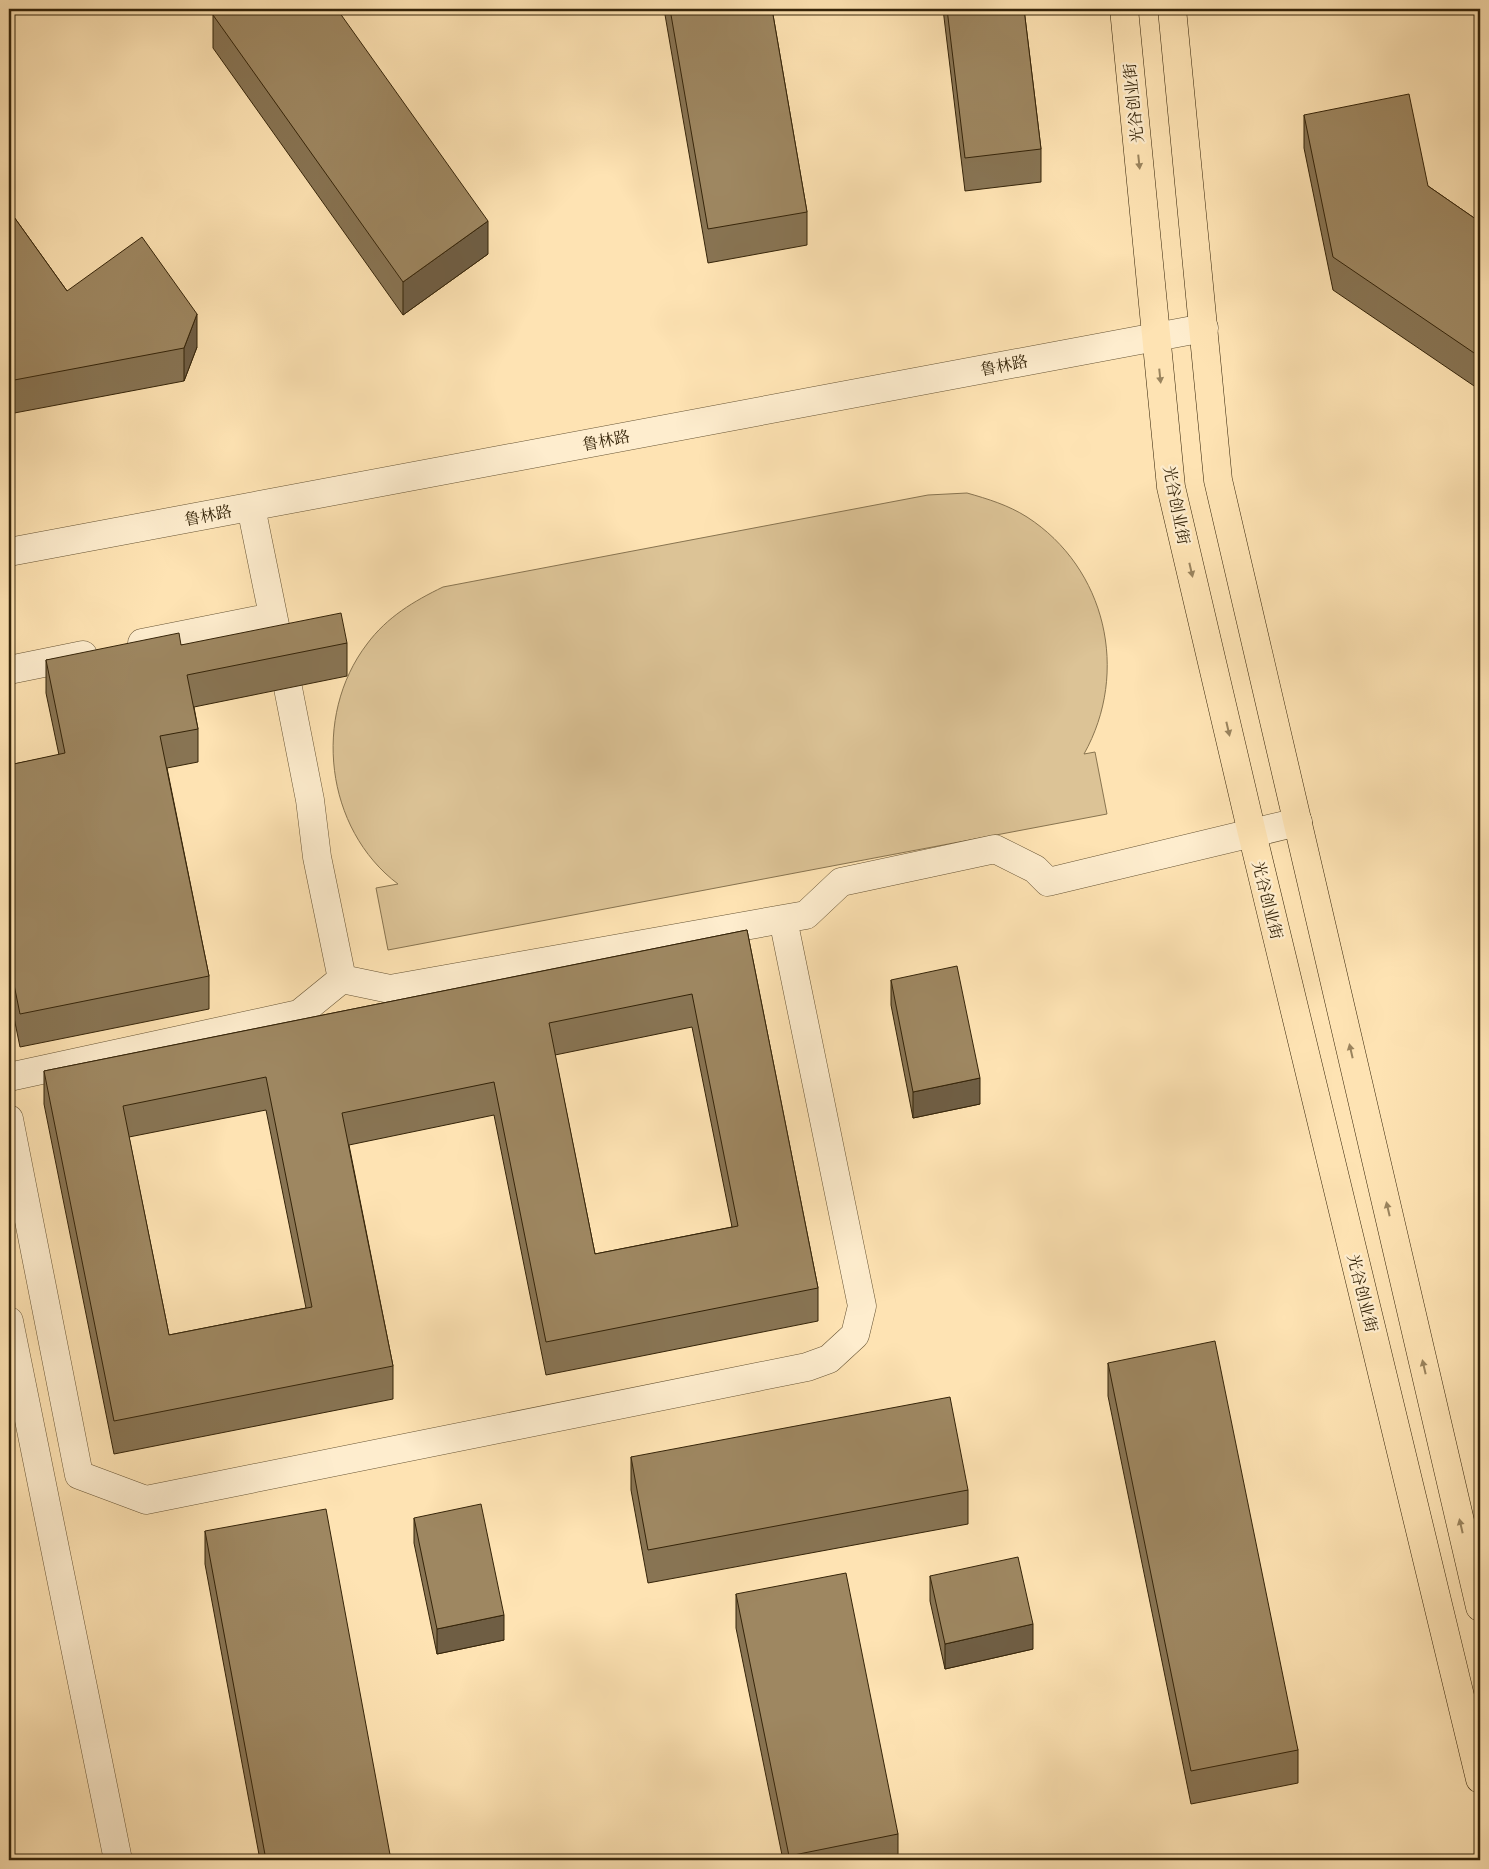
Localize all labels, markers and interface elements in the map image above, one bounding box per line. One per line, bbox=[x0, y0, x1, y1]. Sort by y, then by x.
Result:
street label: 光谷创业街 bbox=[1120, 62, 1148, 144]
one-way arrow bbox=[1135, 154, 1143, 170]
street label: 鲁林路 bbox=[979, 352, 1030, 380]
one-way arrow bbox=[1156, 368, 1164, 384]
street label: 鲁林路 bbox=[581, 427, 632, 455]
street label: 光谷创业街 bbox=[1159, 464, 1193, 546]
street label: 鲁林路 bbox=[183, 502, 234, 530]
one-way arrow bbox=[1187, 563, 1195, 578]
one-way arrow bbox=[1224, 721, 1232, 736]
street label: 光谷创业街 bbox=[1248, 859, 1286, 941]
one-way arrow bbox=[1347, 1043, 1355, 1058]
one-way arrow bbox=[1384, 1202, 1392, 1217]
street label: 光谷创业街 bbox=[1343, 1252, 1381, 1334]
one-way arrow bbox=[1420, 1360, 1428, 1375]
one-way arrow bbox=[1457, 1518, 1465, 1533]

